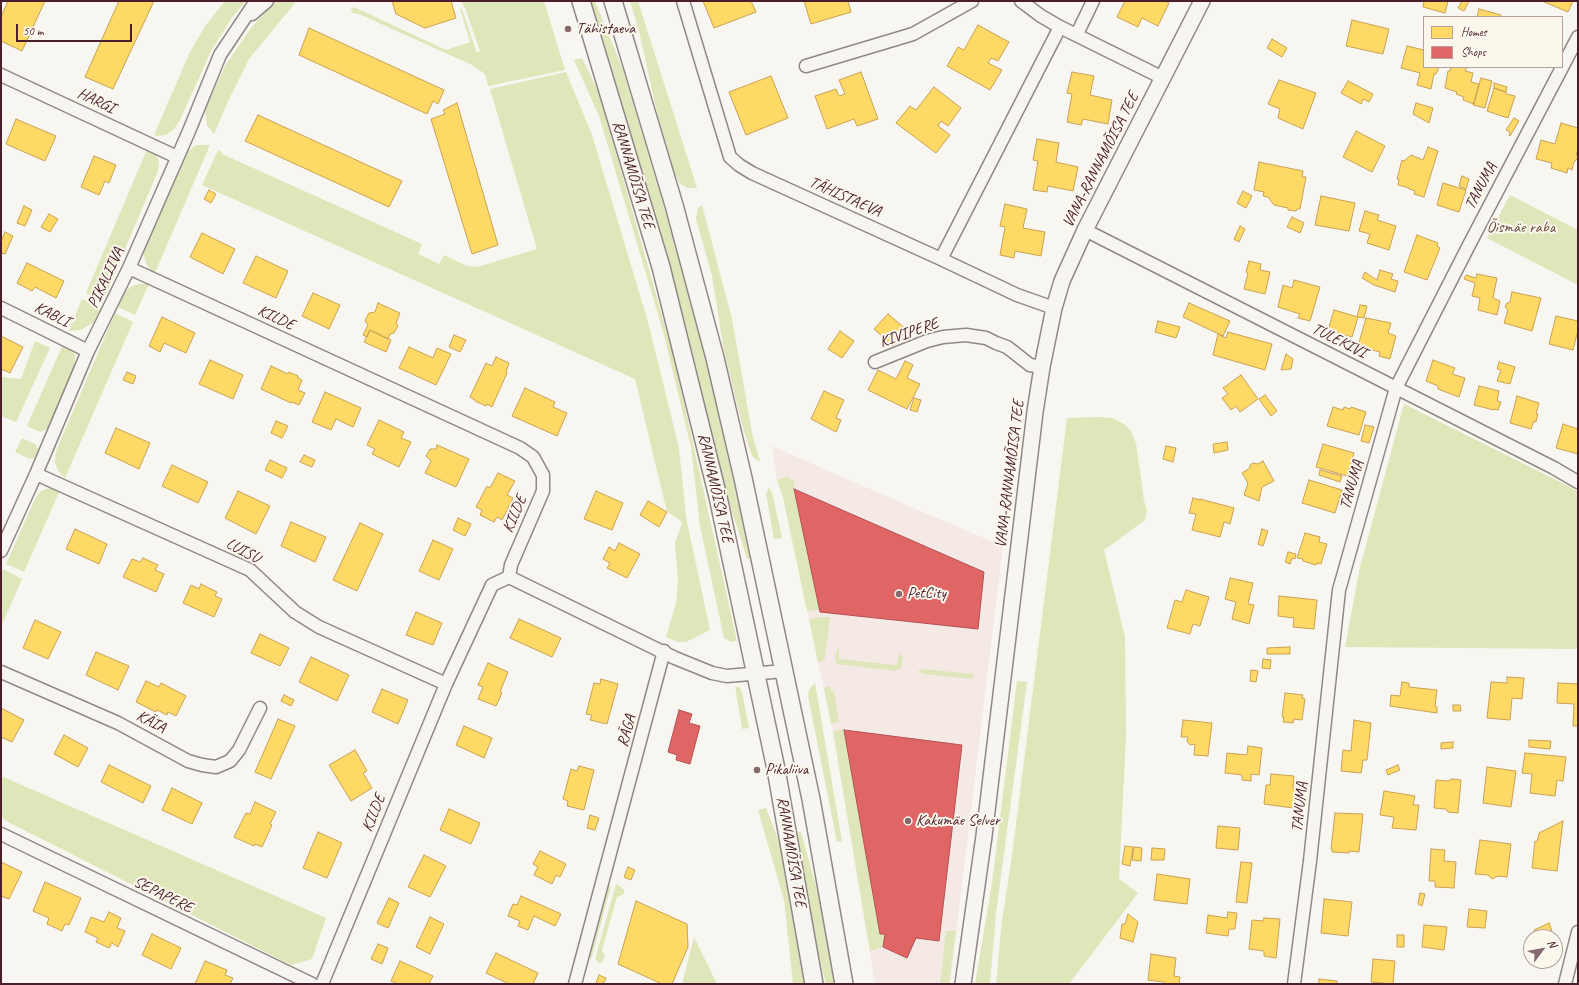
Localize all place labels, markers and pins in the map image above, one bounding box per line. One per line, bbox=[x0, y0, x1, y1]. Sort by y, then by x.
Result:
place label: Tähistaeva bbox=[576, 19, 635, 39]
marker: Tähistaeva bbox=[563, 24, 573, 34]
place label: PetCity bbox=[907, 584, 946, 604]
marker: PetCity bbox=[894, 589, 904, 599]
place label: Pikaliiva bbox=[765, 760, 808, 780]
marker: Pikaliiva bbox=[752, 765, 762, 775]
place label: Kakumäe Selver bbox=[916, 811, 1000, 831]
marker: Kakumäe Selver bbox=[903, 816, 913, 826]

